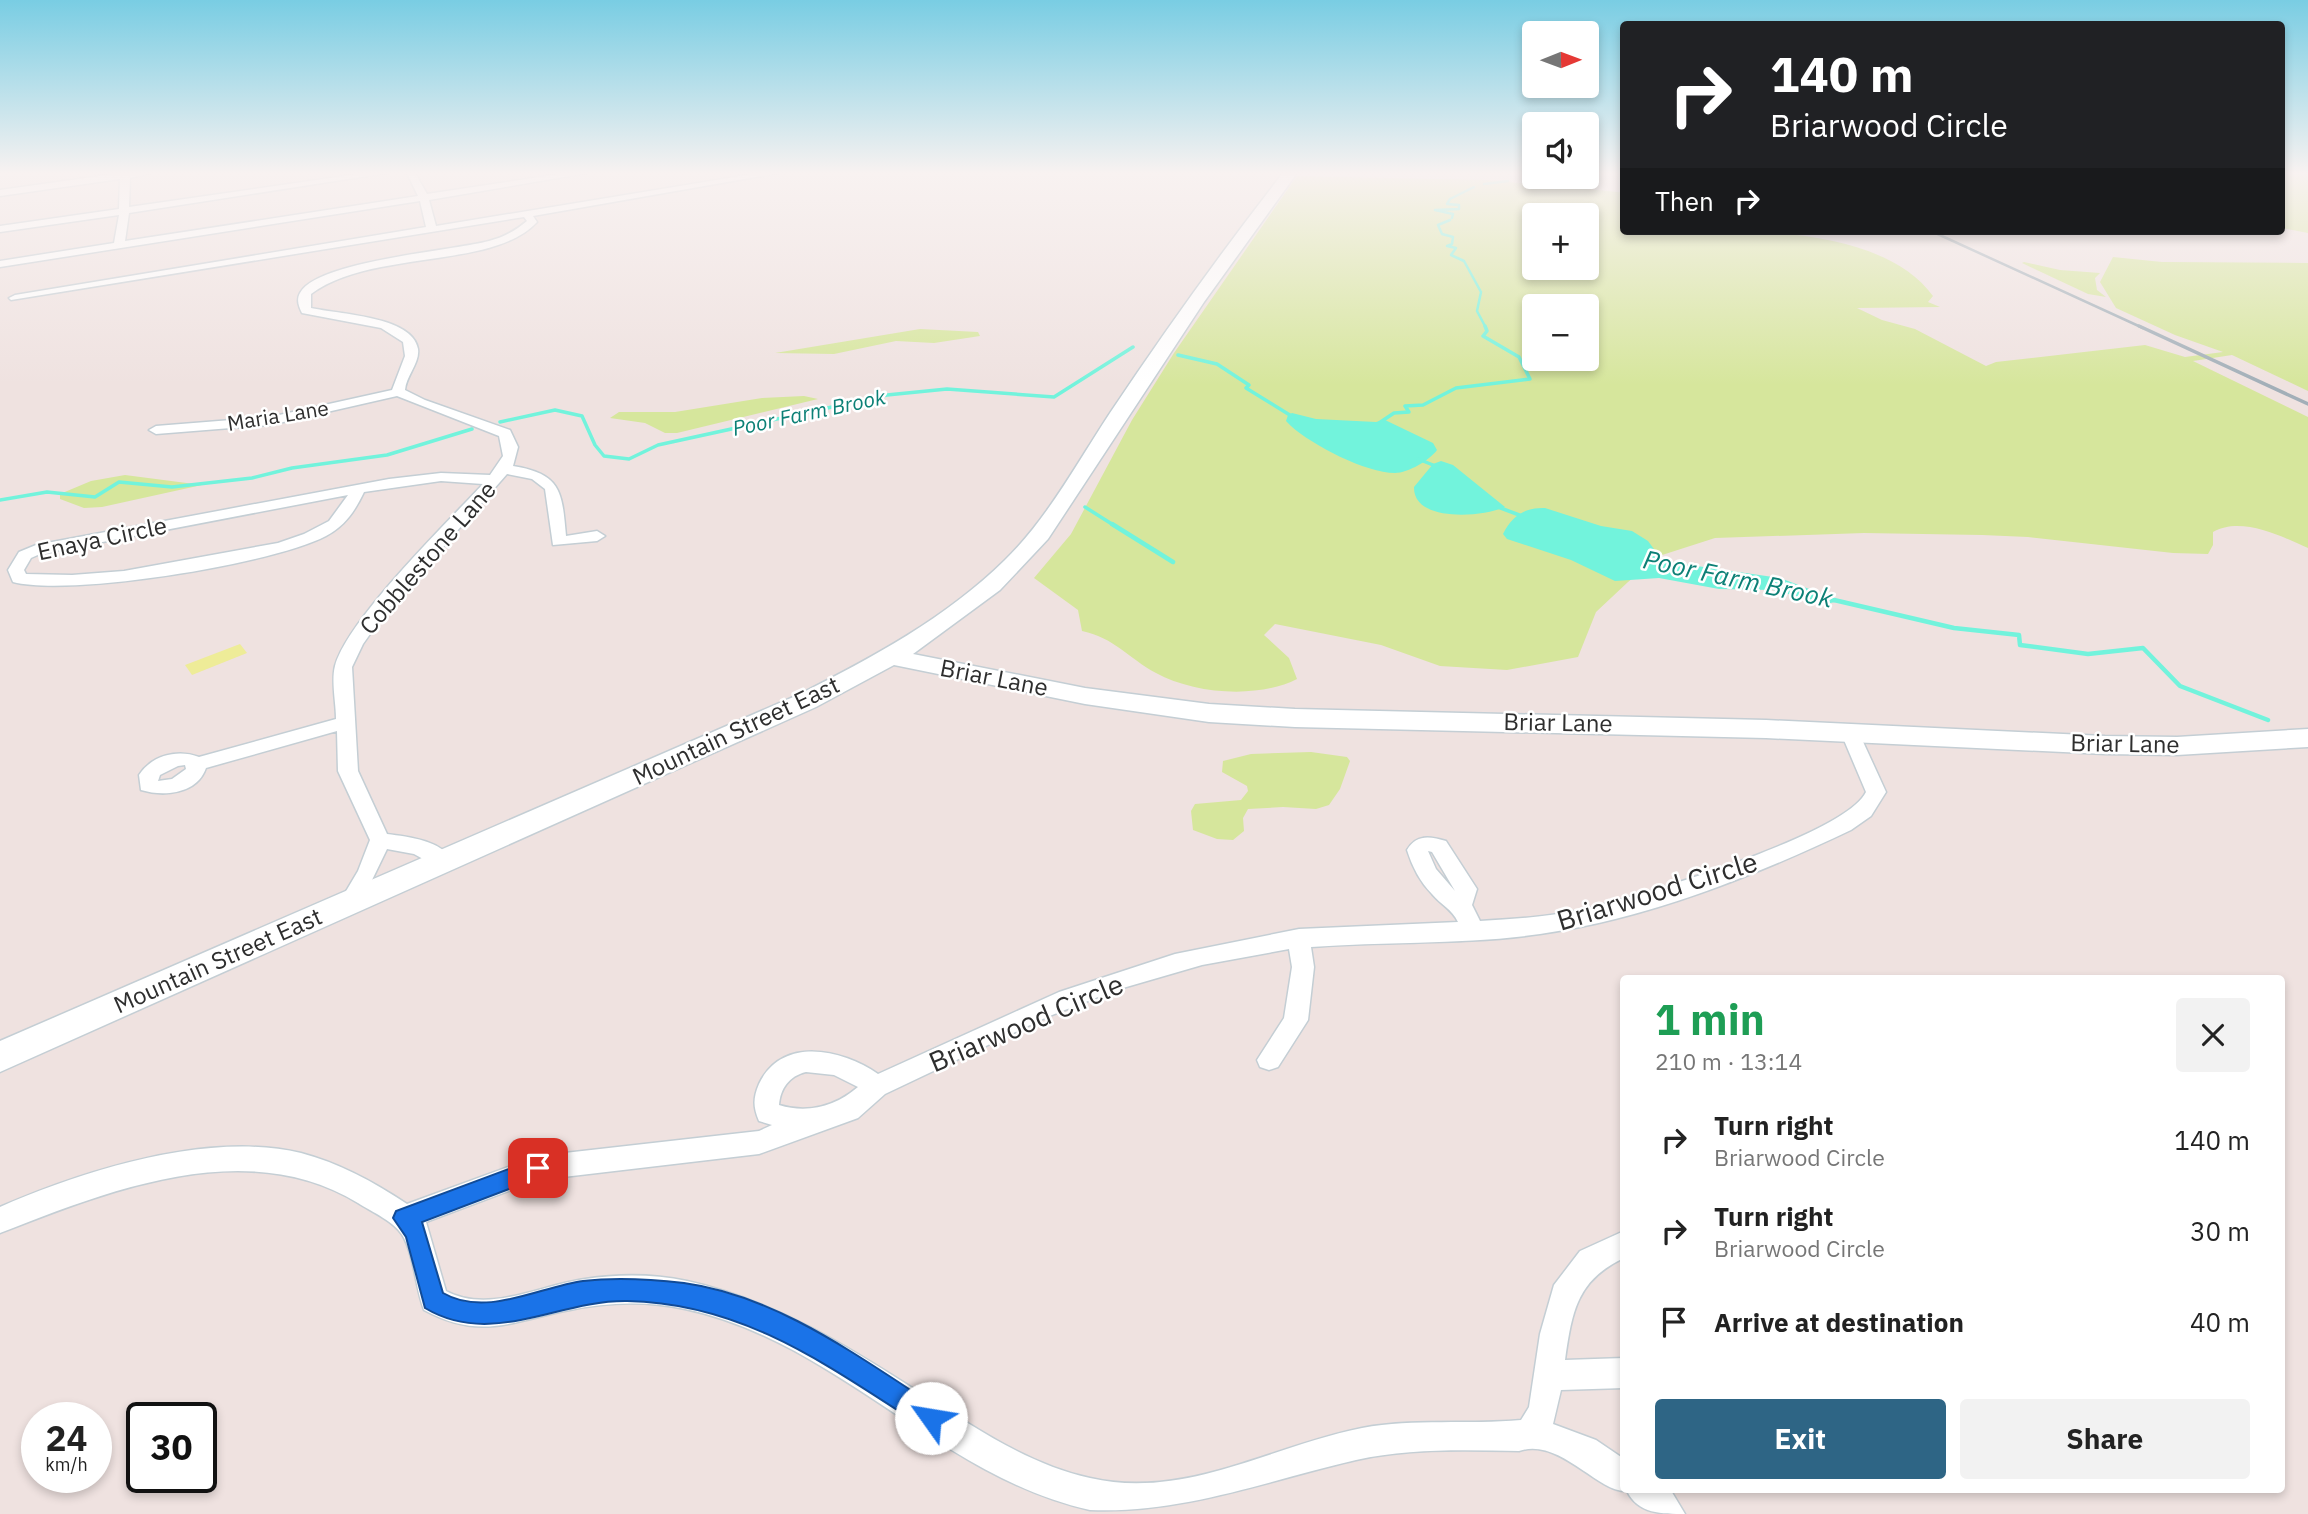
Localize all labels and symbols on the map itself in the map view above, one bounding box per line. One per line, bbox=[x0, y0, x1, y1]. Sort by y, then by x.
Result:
north arrow bbox=[1522, 21, 1600, 98]
water label: Poor Farm Brook bbox=[730, 382, 889, 442]
street label: Maria Lane bbox=[225, 393, 331, 437]
street label: Cobblestone Lane bbox=[352, 474, 503, 641]
street label: Enaya Circle bbox=[34, 509, 170, 567]
water label: Poor Farm Brook bbox=[1640, 541, 1837, 615]
street label: Briar Lane bbox=[937, 651, 1051, 703]
street label: Mountain Street East bbox=[627, 668, 844, 792]
street label: Briar Lane bbox=[1503, 705, 1613, 739]
street label: Briar Lane bbox=[2070, 726, 2180, 760]
street label: Briarwood Circle bbox=[1552, 842, 1762, 939]
street label: Mountain Street East bbox=[108, 900, 327, 1020]
street label: Briarwood Circle bbox=[923, 965, 1129, 1080]
pin bbox=[508, 1138, 568, 1198]
position arrow bbox=[894, 1381, 968, 1455]
speed limit sign: 30 bbox=[126, 1402, 217, 1493]

